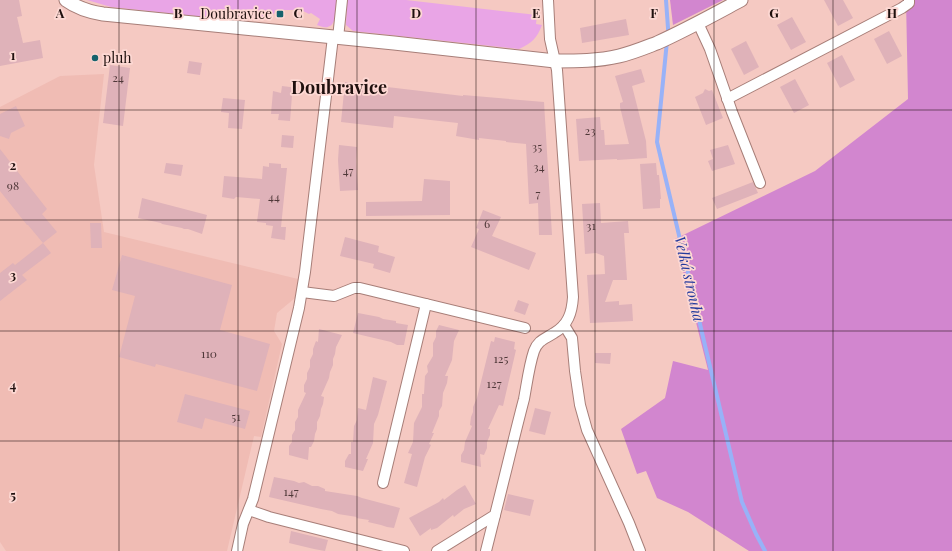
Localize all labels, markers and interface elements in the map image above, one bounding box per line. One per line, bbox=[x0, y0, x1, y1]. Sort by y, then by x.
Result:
text: A bbox=[55, 4, 65, 21]
text: B bbox=[174, 4, 183, 21]
place label: Doubravice bbox=[200, 4, 272, 23]
text: C bbox=[293, 4, 303, 21]
text: D bbox=[411, 4, 421, 21]
text: E bbox=[532, 4, 540, 21]
text: F bbox=[650, 4, 658, 21]
text: G bbox=[769, 4, 779, 21]
text: H bbox=[887, 4, 897, 21]
marker: Doubravice bbox=[275, 9, 285, 19]
text: 1 bbox=[11, 46, 16, 63]
place label: pluh bbox=[103, 48, 132, 67]
marker: pluh bbox=[90, 53, 100, 63]
house number: 24 bbox=[112, 69, 124, 85]
district label: Doubravice bbox=[291, 75, 387, 99]
house number: 23 bbox=[584, 122, 596, 138]
house number: 35 bbox=[532, 138, 542, 154]
text: 2 bbox=[10, 156, 17, 173]
house number: 34 bbox=[533, 158, 545, 174]
house number: 47 bbox=[343, 162, 353, 178]
house number: 98 bbox=[7, 177, 19, 193]
house number: 7 bbox=[536, 185, 541, 201]
house number: 44 bbox=[268, 188, 280, 204]
house number: 6 bbox=[484, 215, 490, 231]
house number: 31 bbox=[586, 217, 596, 233]
water label: Velká strouha bbox=[670, 234, 710, 324]
text: 3 bbox=[10, 266, 16, 283]
house number: 110 bbox=[201, 345, 217, 361]
house number: 125 bbox=[493, 350, 509, 366]
house number: 127 bbox=[486, 375, 502, 391]
text: 4 bbox=[10, 376, 17, 393]
house number: 51 bbox=[231, 408, 241, 424]
house number: 147 bbox=[283, 483, 299, 499]
text: 5 bbox=[10, 486, 16, 503]

